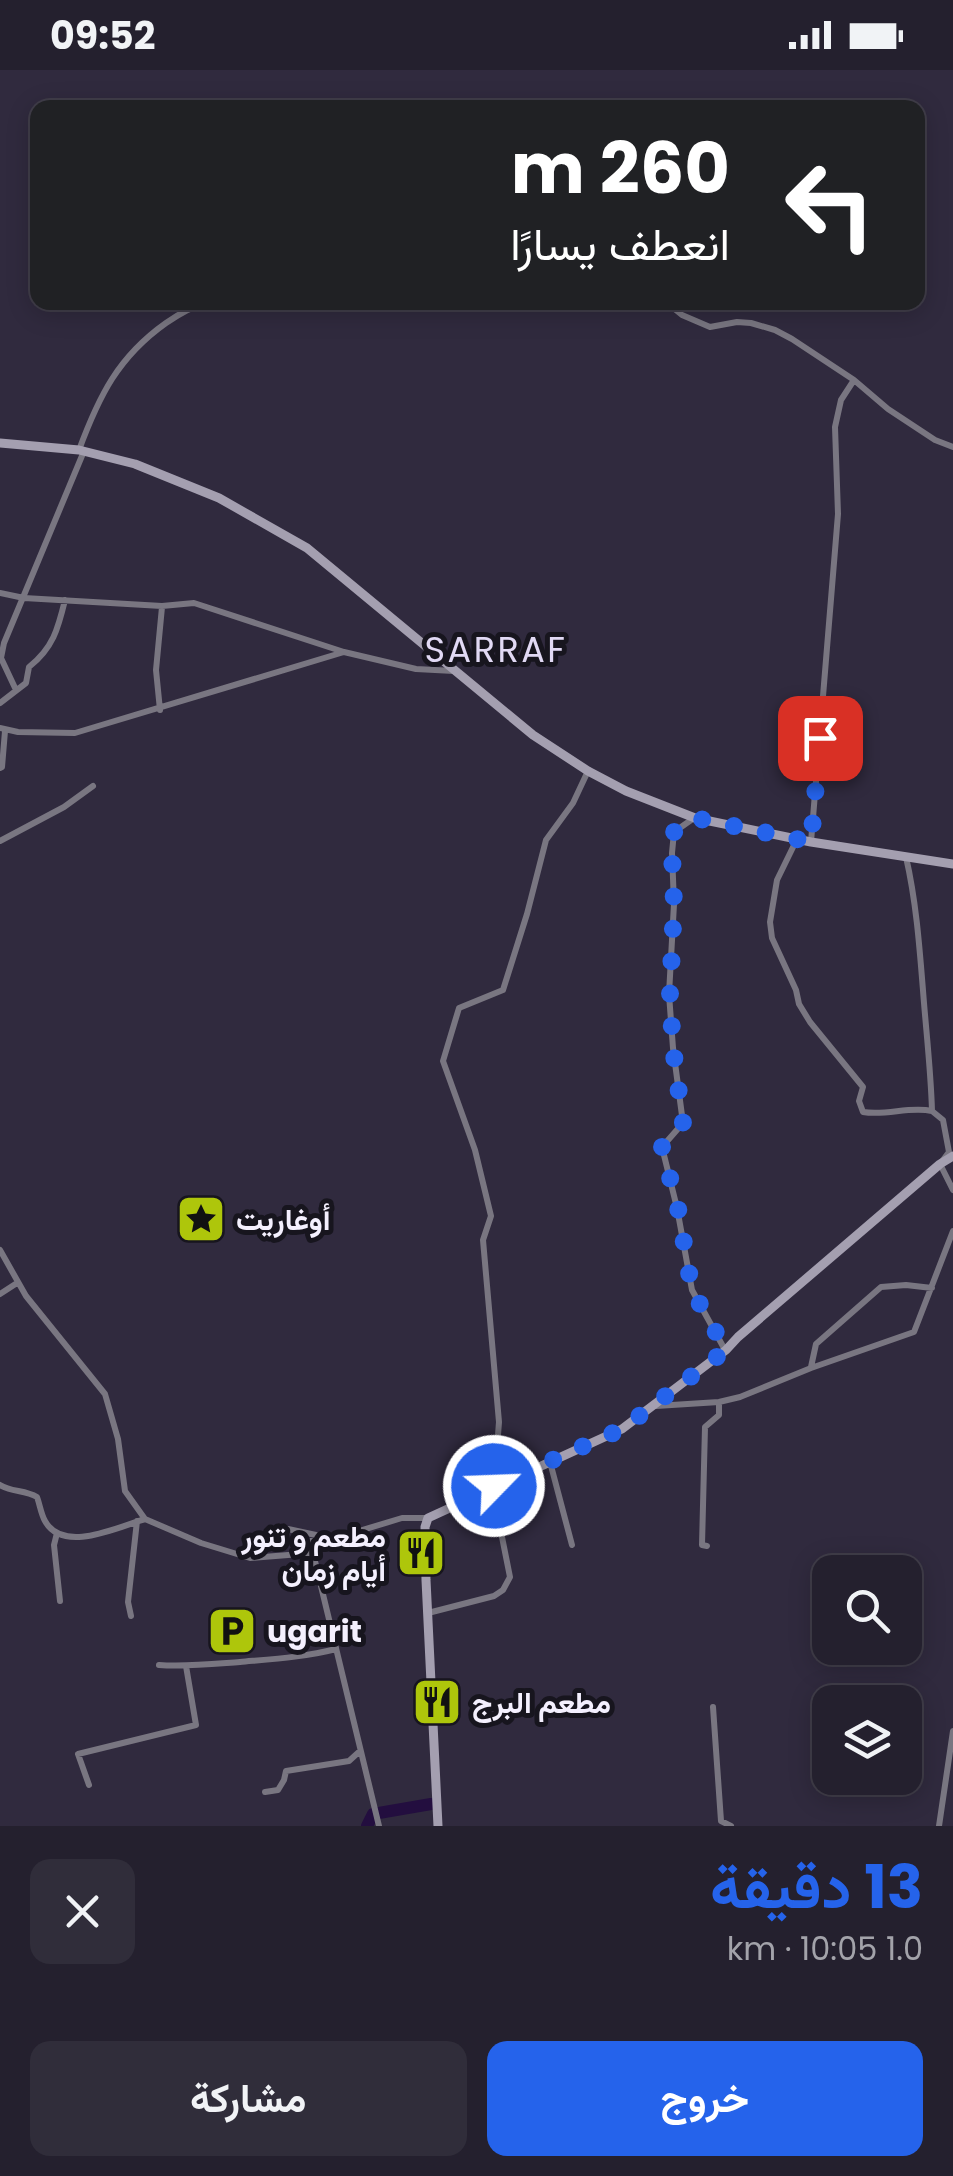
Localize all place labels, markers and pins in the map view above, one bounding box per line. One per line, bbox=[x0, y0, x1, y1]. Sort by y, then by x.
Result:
pin bbox=[778, 696, 863, 781]
place icon: أوغاريت bbox=[175, 1193, 227, 1245]
place label: أوغاريت bbox=[236, 1198, 331, 1241]
place label: مطعم و تنور أيام زمان bbox=[241, 1515, 386, 1592]
restaurant icon: مطعم و تنور أيام زمان bbox=[395, 1527, 447, 1579]
parking icon: ugarit bbox=[206, 1605, 258, 1657]
place label: ugarit bbox=[267, 1610, 362, 1653]
restaurant icon: مطعم البرج bbox=[411, 1676, 463, 1728]
place label: مطعم البرج bbox=[472, 1681, 611, 1724]

